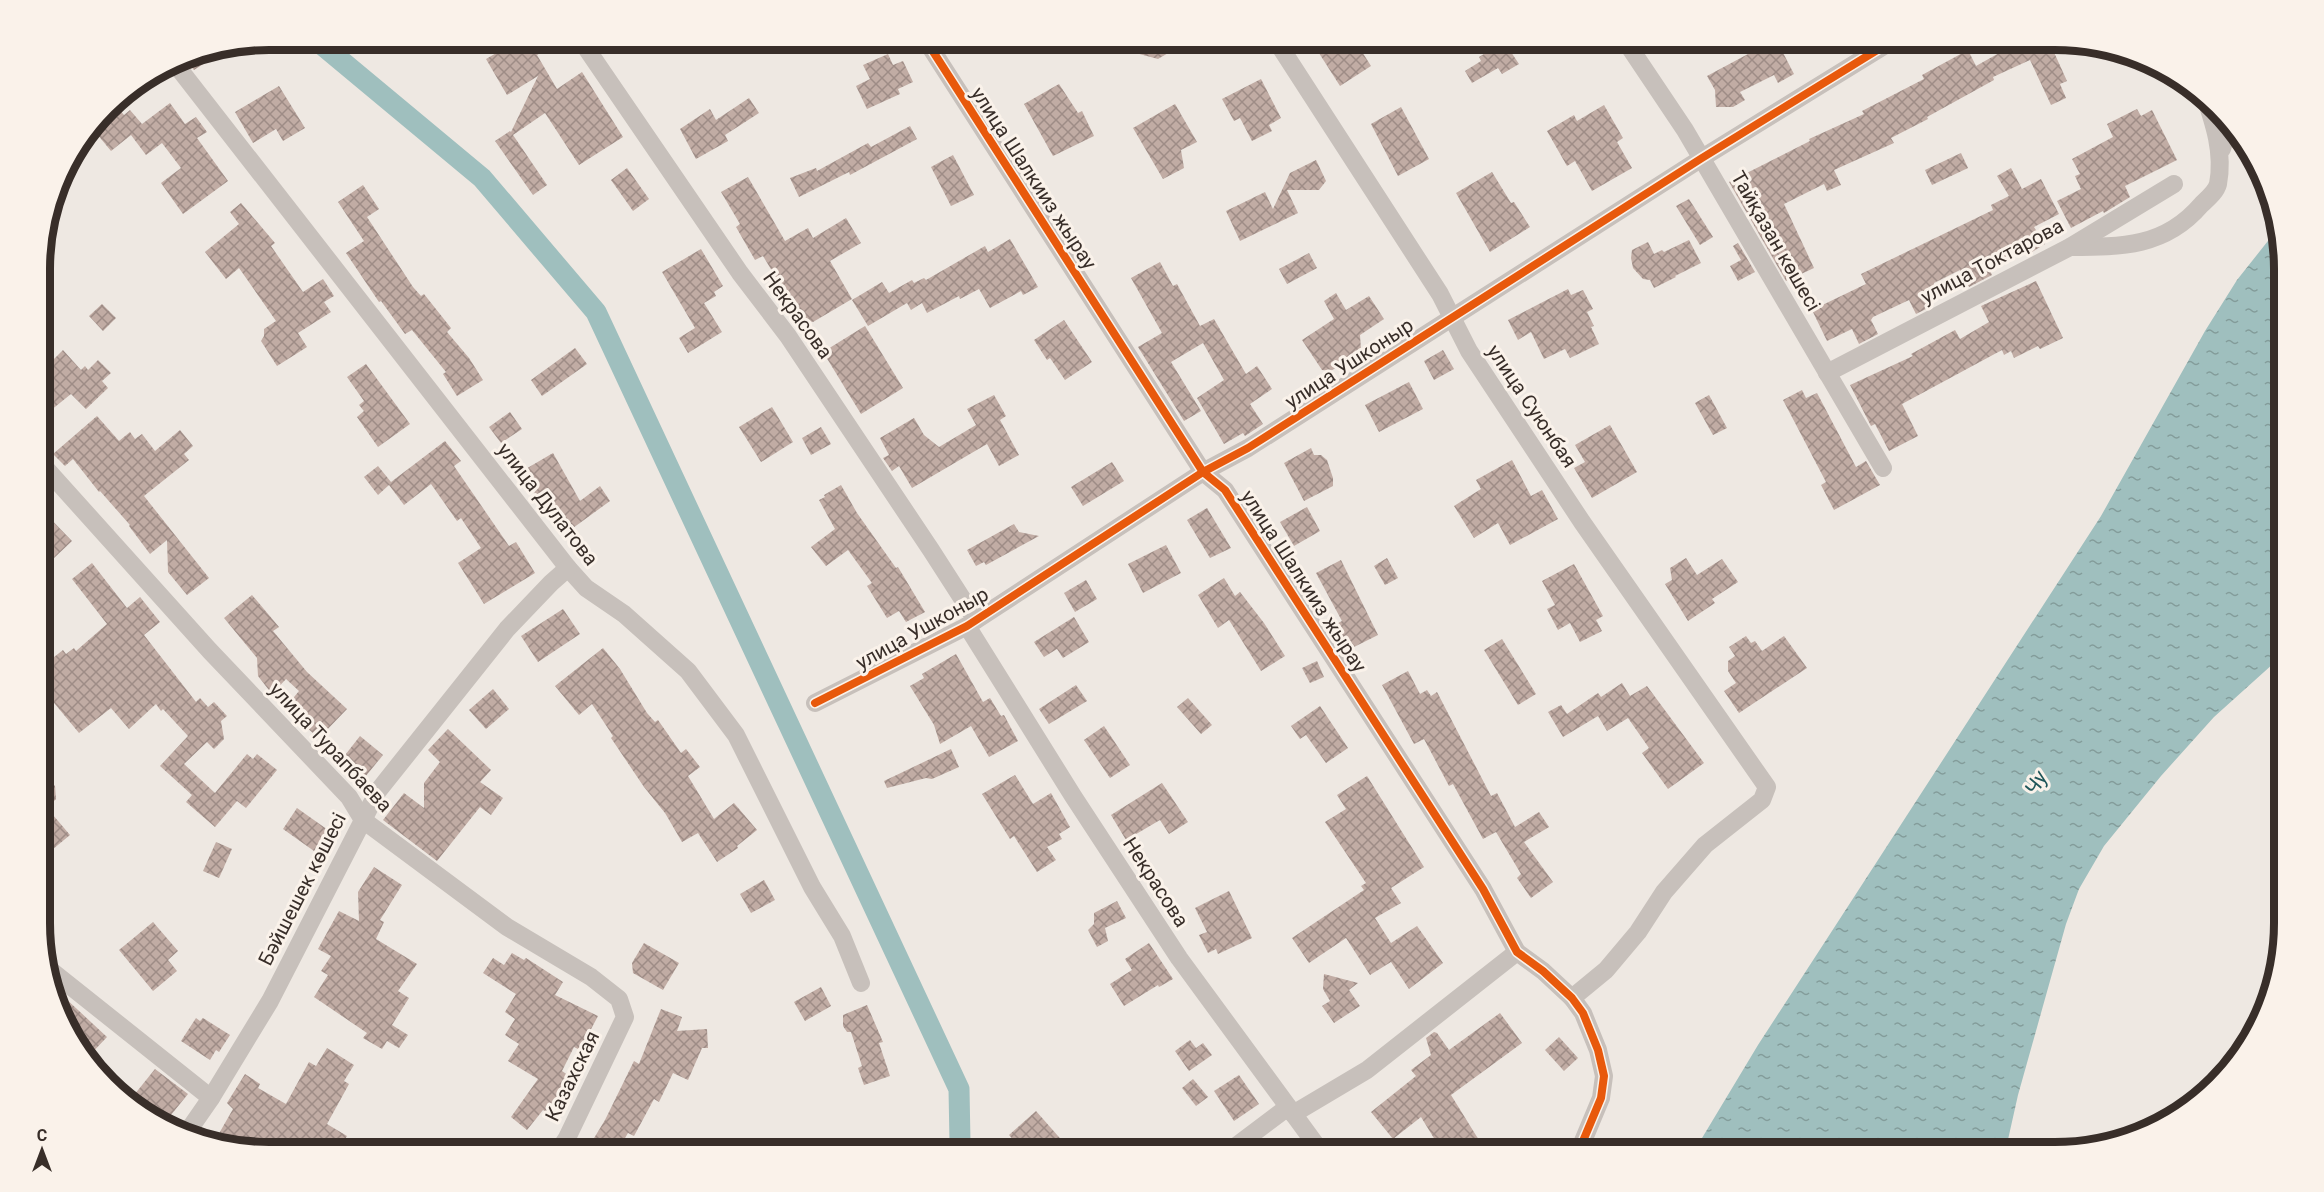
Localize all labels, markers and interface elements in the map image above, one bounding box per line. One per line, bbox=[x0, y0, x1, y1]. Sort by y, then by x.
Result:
street label: улица Шалкииз жырау bbox=[966, 82, 1102, 274]
street label: Тайқазан көшесі bbox=[1726, 167, 1826, 315]
street label: улица Токтарова bbox=[1917, 213, 2067, 309]
street label: Некрасова bbox=[758, 267, 838, 363]
street label: улица Ушконыр bbox=[1280, 313, 1418, 413]
street label: улица Суюнбая bbox=[1482, 340, 1582, 472]
street label: улица Дулатова bbox=[493, 438, 603, 570]
street label: улица Шалкииз жырау bbox=[1236, 485, 1372, 677]
street label: улица Ушконыр bbox=[851, 582, 993, 674]
street label: улица Турапбаева bbox=[265, 677, 397, 817]
water label: Чу bbox=[2020, 766, 2053, 799]
street label: Бәйшешек көшесі bbox=[253, 809, 351, 969]
street label: Некрасова bbox=[1118, 833, 1194, 931]
street label: Казахская bbox=[540, 1027, 604, 1125]
north arrow bbox=[12, 1120, 72, 1180]
text: С bbox=[37, 1126, 47, 1145]

